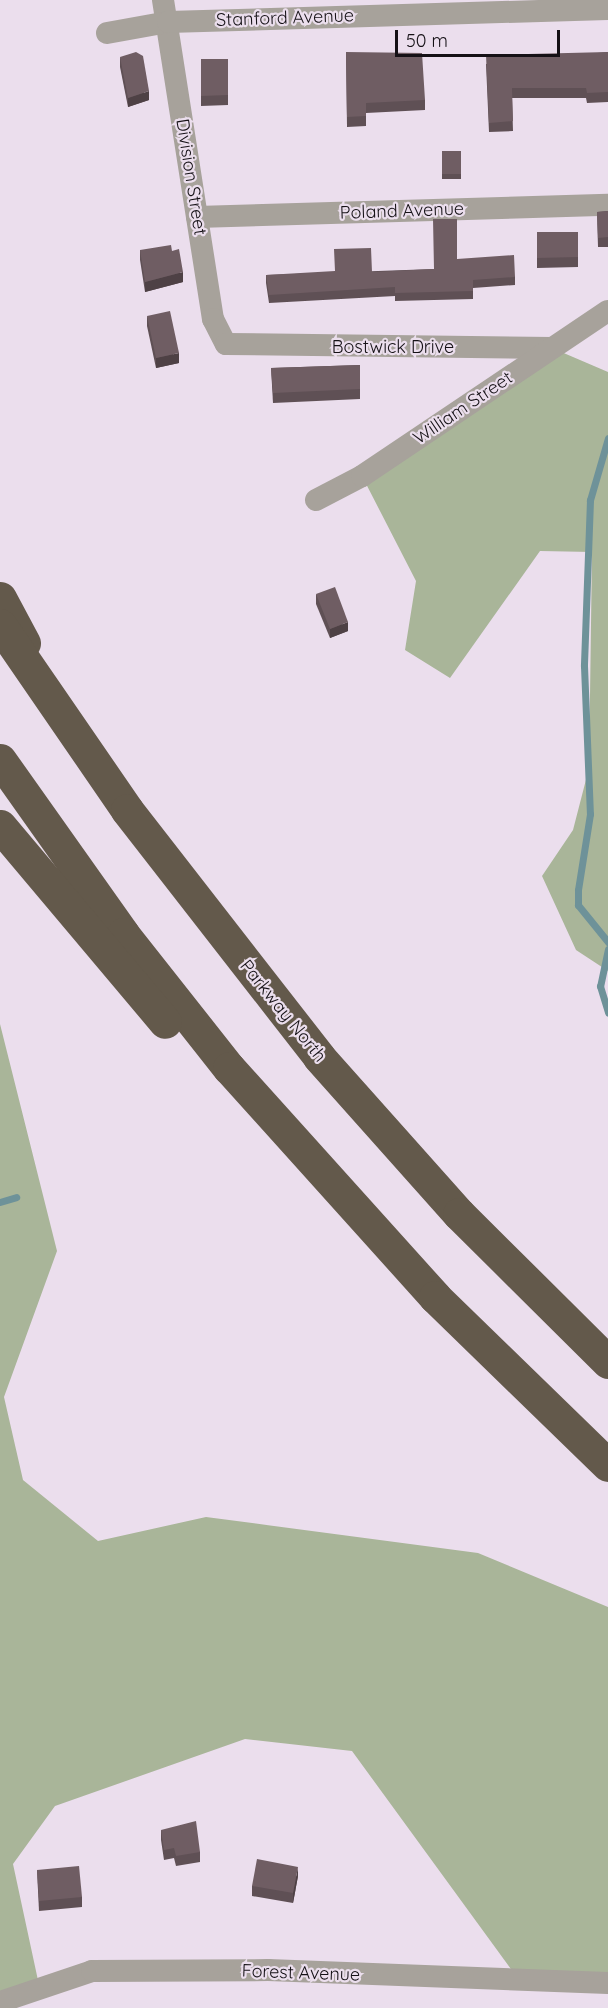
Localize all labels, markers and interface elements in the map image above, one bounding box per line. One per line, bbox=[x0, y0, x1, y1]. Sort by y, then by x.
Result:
street label: Stanford Avenue bbox=[216, 5, 354, 31]
scale bar bbox=[398, 18, 563, 56]
text: 50 m bbox=[406, 29, 448, 52]
street label: Division Street bbox=[171, 117, 211, 237]
street label: Poland Avenue bbox=[340, 198, 464, 224]
street label: Bostwick Drive bbox=[332, 336, 454, 358]
street label: William Street bbox=[409, 367, 517, 449]
street label: Parkway North bbox=[235, 956, 331, 1066]
street label: Forest Avenue bbox=[241, 1960, 361, 1986]

